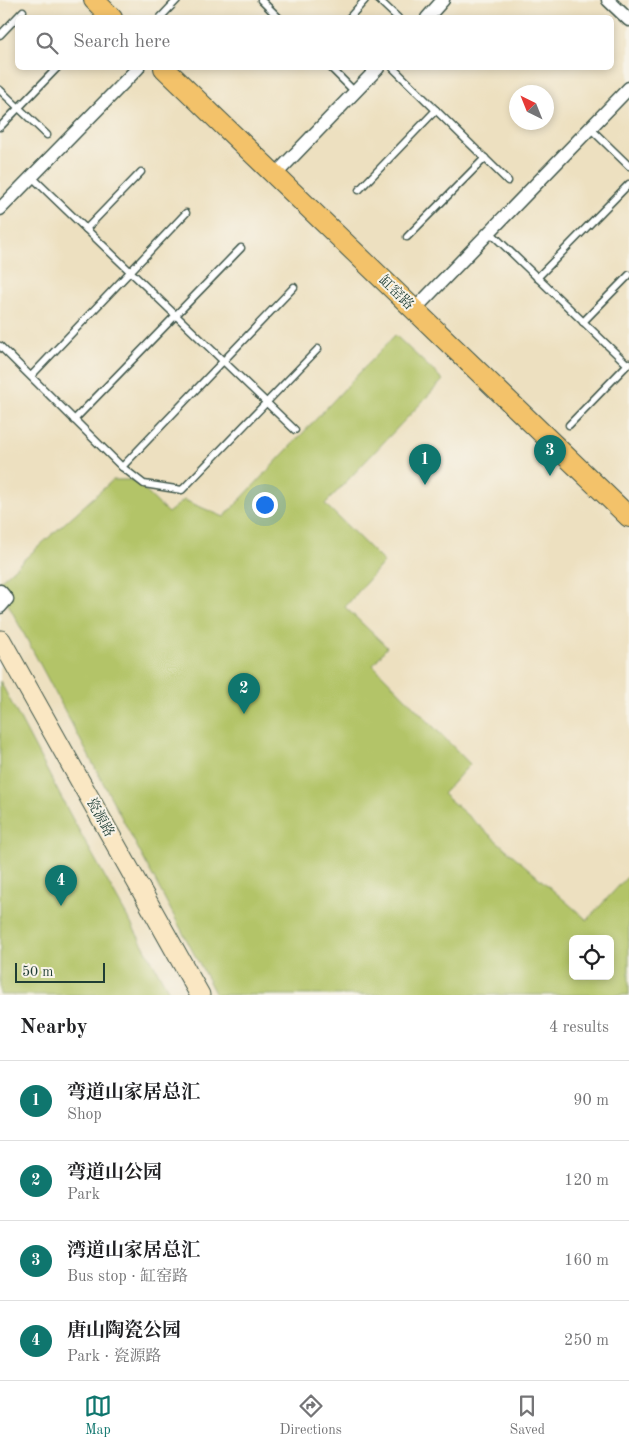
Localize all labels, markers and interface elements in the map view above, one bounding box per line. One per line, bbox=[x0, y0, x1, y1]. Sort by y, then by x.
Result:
search box bbox=[15, 15, 614, 70]
icon: search bbox=[33, 29, 61, 57]
text: Search here bbox=[73, 33, 170, 52]
north arrow bbox=[509, 85, 554, 130]
street label: 缸窑路 bbox=[376, 272, 417, 312]
pin: 3 bbox=[534, 435, 566, 476]
pin: 1 bbox=[409, 444, 441, 485]
your location bbox=[252, 492, 278, 518]
pin: 2 bbox=[228, 673, 260, 714]
street label: 瓷源路 bbox=[84, 795, 117, 839]
pin: 4 bbox=[45, 865, 77, 906]
map controls bbox=[569, 935, 614, 980]
button: locate bbox=[569, 935, 614, 980]
scale bar bbox=[15, 960, 105, 983]
text: 50 m bbox=[22, 965, 53, 979]
text: Nearby bbox=[20, 1017, 88, 1038]
text: 4 results bbox=[549, 1020, 609, 1036]
text: 弯道山家居总汇 bbox=[67, 1084, 200, 1103]
text: 1 bbox=[31, 1093, 41, 1109]
text: 90 m bbox=[573, 1093, 609, 1109]
text: Shop bbox=[67, 1107, 102, 1123]
text: 弯道山公园 bbox=[67, 1164, 162, 1183]
text: 2 bbox=[31, 1173, 41, 1189]
text: 120 m bbox=[564, 1173, 609, 1189]
text: Park bbox=[67, 1187, 100, 1203]
text: 湾道山家居总汇 bbox=[67, 1242, 200, 1261]
text: 3 bbox=[31, 1253, 41, 1269]
text: 160 m bbox=[564, 1253, 609, 1269]
text: Bus stop · 缸窑路 bbox=[67, 1269, 188, 1285]
text: 唐山陶瓷公园 bbox=[67, 1322, 181, 1341]
text: 4 bbox=[31, 1333, 41, 1349]
text: 250 m bbox=[564, 1333, 609, 1349]
text: Park · 瓷源路 bbox=[67, 1349, 161, 1365]
tab: Map bbox=[84, 1392, 112, 1439]
tab: Directions bbox=[280, 1392, 342, 1439]
tab: Saved bbox=[509, 1392, 545, 1439]

